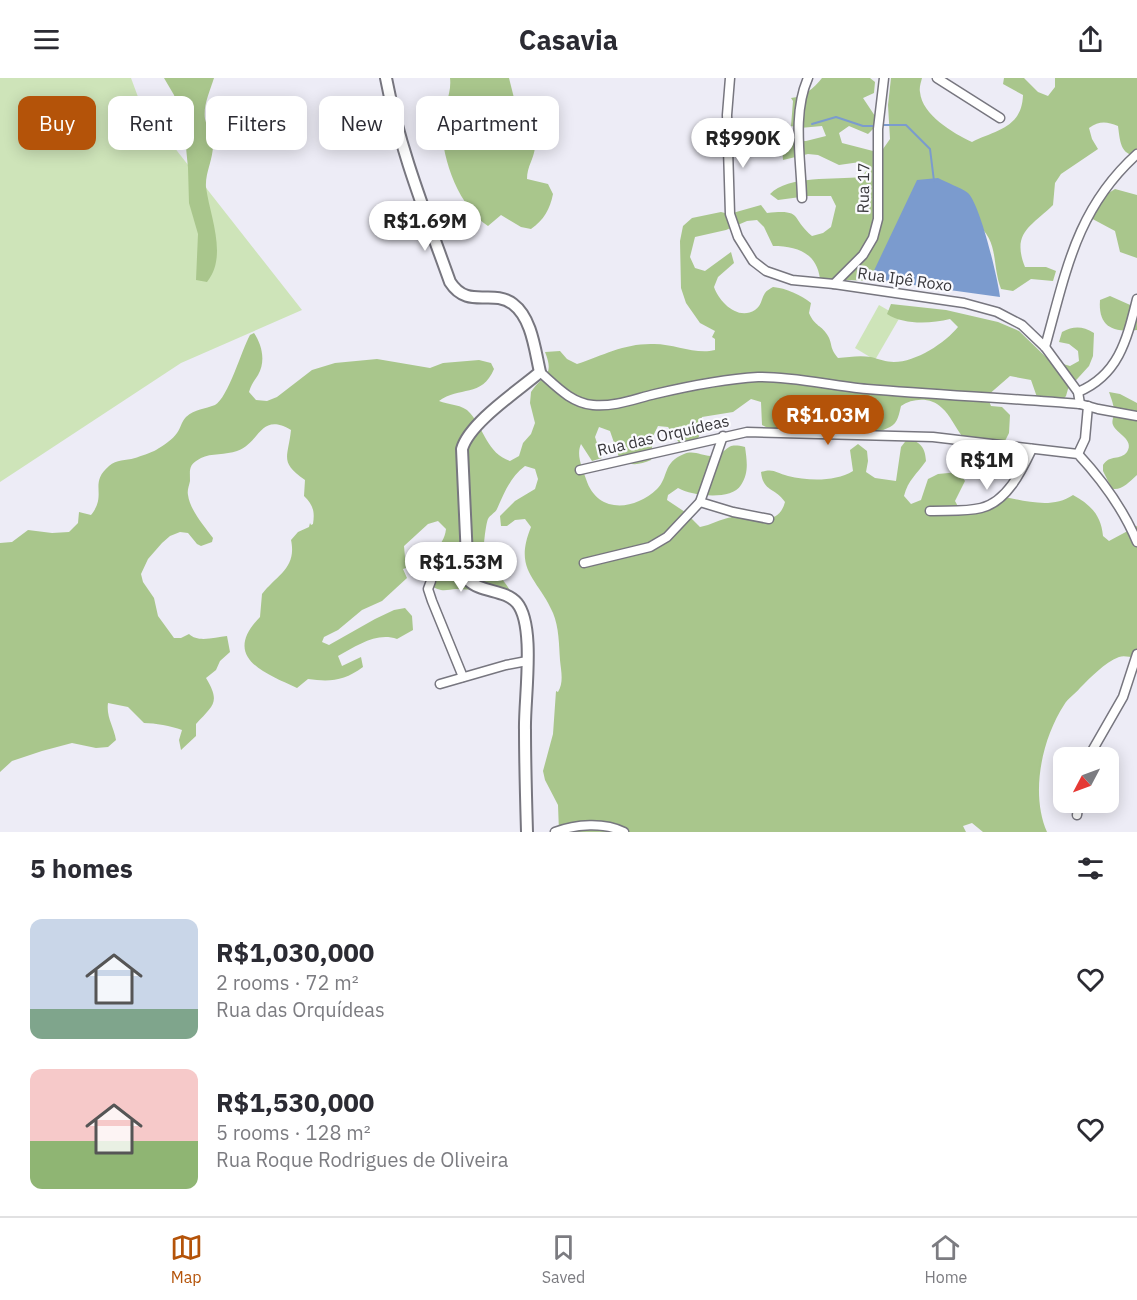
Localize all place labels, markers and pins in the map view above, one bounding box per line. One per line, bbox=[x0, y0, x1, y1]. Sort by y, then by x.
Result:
pin: R$990K bbox=[694, 118, 792, 169]
pin: R$1.69M bbox=[370, 201, 480, 252]
pin: R$1.03M bbox=[773, 395, 883, 446]
pin: R$1M bbox=[951, 440, 1023, 491]
pin: R$1.53M bbox=[406, 542, 516, 593]

